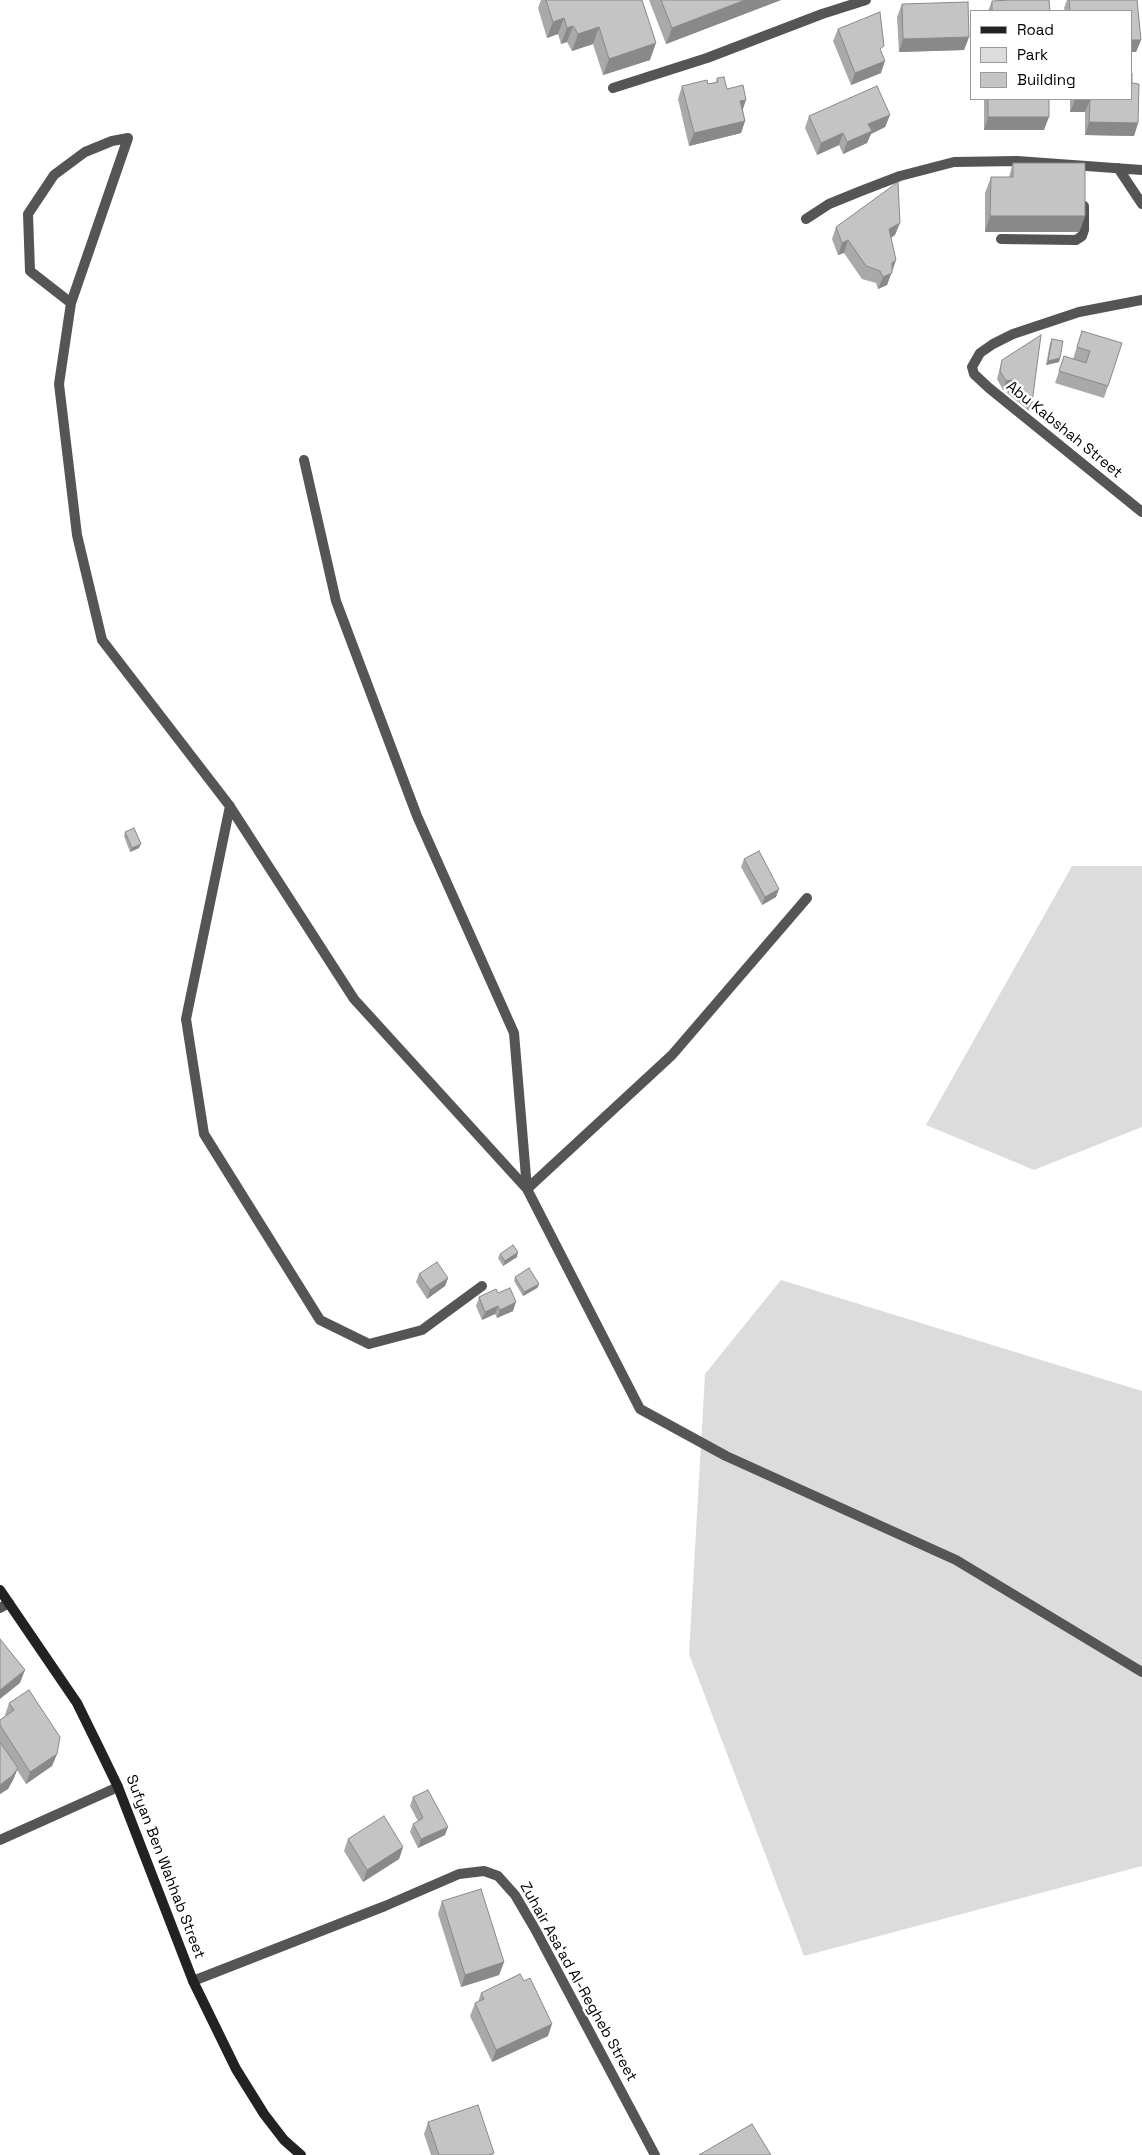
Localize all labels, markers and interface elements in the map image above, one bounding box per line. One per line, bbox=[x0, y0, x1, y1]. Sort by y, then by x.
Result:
legend bbox=[970, 10, 1132, 100]
text: Road bbox=[1017, 20, 1054, 39]
text: Park bbox=[1017, 45, 1048, 64]
text: Building bbox=[1017, 70, 1076, 89]
street label: Abu Kabshah Street bbox=[1002, 378, 1126, 482]
street label: Sufyan Ben Wahhab Street bbox=[122, 1772, 208, 1962]
street label: Zuhair Asa‘ad Al-Regheb Street bbox=[516, 1879, 640, 2085]

